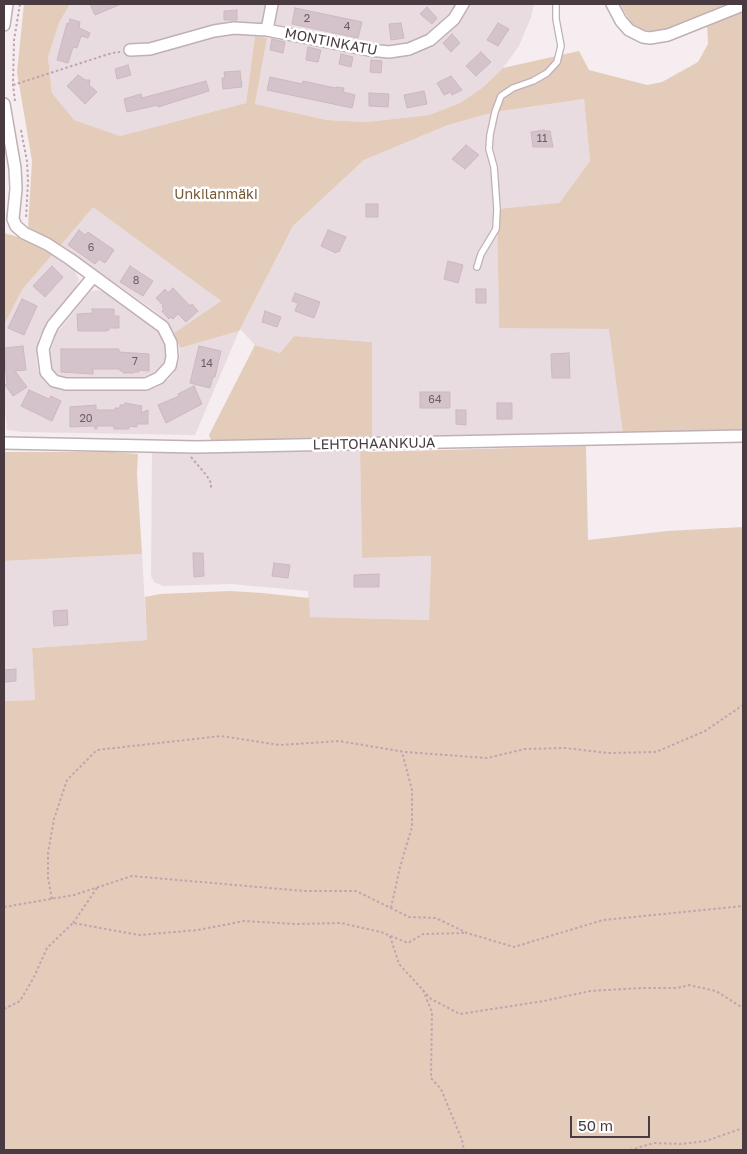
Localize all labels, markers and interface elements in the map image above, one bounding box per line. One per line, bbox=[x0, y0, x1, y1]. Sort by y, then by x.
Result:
house number: 2 bbox=[304, 12, 310, 26]
house number: 4 bbox=[344, 20, 350, 34]
street label: MONTINKATU bbox=[283, 25, 379, 59]
house number: 11 bbox=[537, 132, 547, 146]
park label: Unkilanmäki bbox=[174, 187, 258, 203]
house number: 6 bbox=[88, 241, 94, 255]
house number: 8 bbox=[133, 274, 139, 288]
house number: 7 bbox=[132, 355, 138, 369]
house number: 14 bbox=[201, 357, 213, 371]
house number: 64 bbox=[428, 393, 442, 407]
house number: 20 bbox=[79, 412, 93, 426]
street label: LEHTOHAANKUJA bbox=[312, 435, 436, 453]
scale bar bbox=[572, 1106, 652, 1138]
text: 50 m bbox=[578, 1116, 613, 1134]

